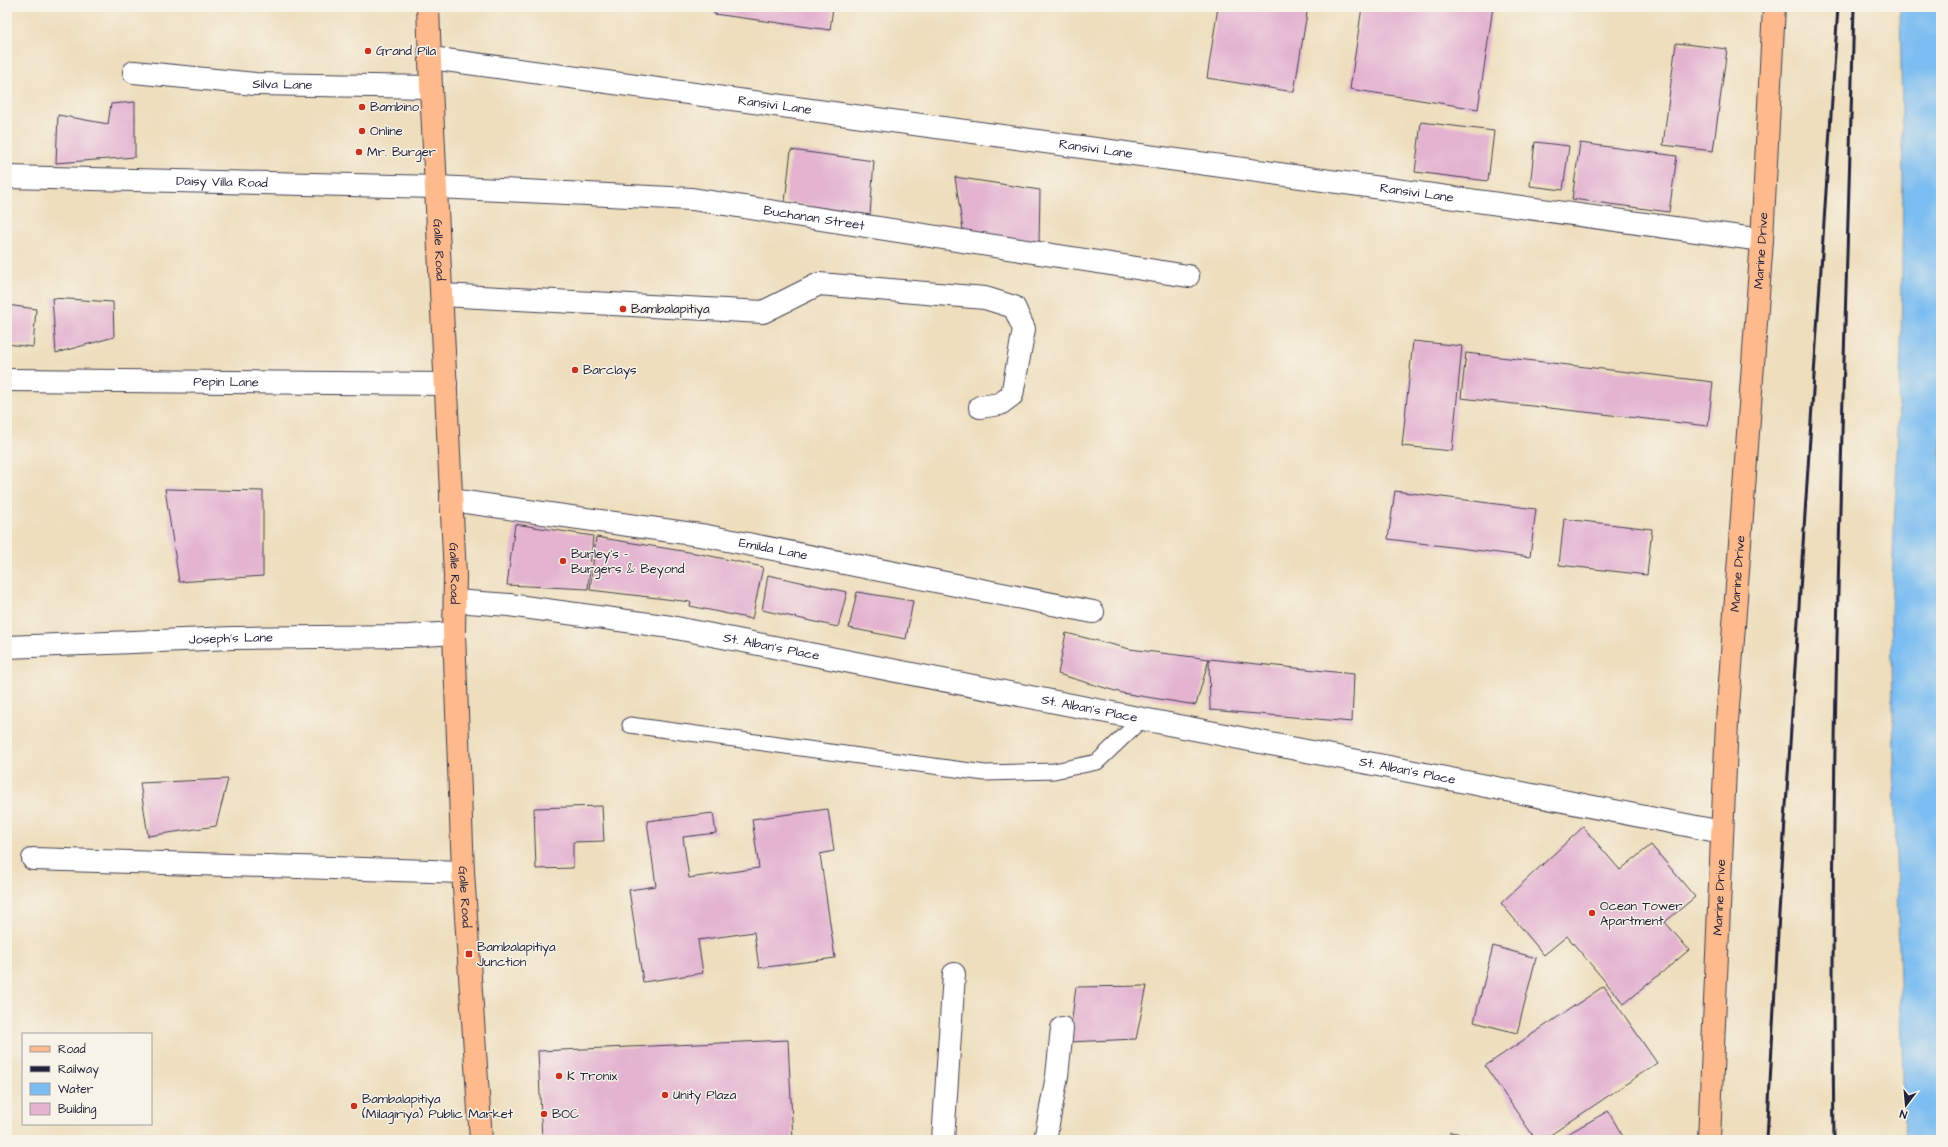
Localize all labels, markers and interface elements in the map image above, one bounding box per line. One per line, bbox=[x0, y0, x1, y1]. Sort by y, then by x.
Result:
place label: Grand Pila bbox=[376, 42, 436, 60]
marker: Grand Pila bbox=[363, 46, 373, 56]
street label: Silva Lane bbox=[252, 75, 313, 94]
street label: Ransivi Lane bbox=[737, 91, 813, 119]
place label: Bambino bbox=[370, 98, 420, 116]
marker: Bambino bbox=[357, 102, 367, 112]
place label: Online bbox=[370, 122, 403, 140]
marker: Online bbox=[357, 126, 367, 136]
street label: Ransivi Lane bbox=[1058, 135, 1134, 163]
place label: Mr. Burger bbox=[367, 143, 436, 162]
marker: Mr. Burger bbox=[354, 147, 364, 157]
street label: Daisy Villa Road bbox=[176, 172, 268, 192]
street label: Ransivi Lane bbox=[1379, 179, 1455, 207]
street label: Buchanan Street bbox=[762, 201, 867, 235]
street label: Marine Drive bbox=[1749, 212, 1772, 290]
street label: Galle Road bbox=[428, 218, 450, 281]
place label: Bambalapitiya bbox=[631, 300, 710, 319]
marker: Bambalapitiya bbox=[618, 304, 628, 314]
place label: Barclays bbox=[583, 361, 637, 380]
marker: Barclays bbox=[570, 365, 580, 375]
street label: Pepin Lane bbox=[193, 373, 259, 391]
street label: Emilda Lane bbox=[737, 533, 809, 565]
street label: Marine Drive bbox=[1726, 535, 1750, 613]
street label: Galle Road bbox=[444, 542, 464, 605]
place label: Burley’s - Burgers & Beyond bbox=[571, 545, 685, 579]
marker: Burley’s - Burgers & Beyond bbox=[558, 556, 568, 566]
street label: St. Alban's Place bbox=[722, 628, 821, 665]
street label: Joseph's Lane bbox=[188, 629, 273, 649]
street label: St. Alban's Place bbox=[1040, 690, 1139, 727]
street label: St. Alban's Place bbox=[1358, 752, 1457, 789]
street label: Marine Drive bbox=[1709, 859, 1730, 936]
street label: Galle Road bbox=[454, 866, 476, 929]
place label: Ocean Tower Apartment bbox=[1600, 897, 1682, 930]
marker: Ocean Tower Apartment bbox=[1587, 908, 1597, 918]
place label: Bambalapitiya Junction bbox=[477, 938, 556, 971]
marker: Bambalapitiya Junction bbox=[464, 949, 474, 959]
legend bbox=[22, 1033, 152, 1125]
text: Road bbox=[58, 1041, 86, 1058]
text: Railway bbox=[58, 1061, 99, 1079]
place label: K Tronix bbox=[567, 1067, 618, 1085]
marker: K Tronix bbox=[554, 1071, 564, 1081]
text: Water bbox=[58, 1081, 94, 1098]
north arrow bbox=[1886, 1085, 1926, 1125]
place label: Unity Plaza bbox=[673, 1086, 737, 1105]
place label: Bambalapitiya (Milagiriya) Public Market bbox=[362, 1090, 514, 1124]
marker: Unity Plaza bbox=[660, 1090, 670, 1100]
text: Building bbox=[58, 1101, 96, 1119]
marker: Bambalapitiya (Milagiriya) Public Market bbox=[349, 1101, 359, 1111]
place label: BOC bbox=[552, 1105, 579, 1123]
text: N bbox=[1898, 1106, 1909, 1122]
marker: BOC bbox=[539, 1109, 549, 1119]

